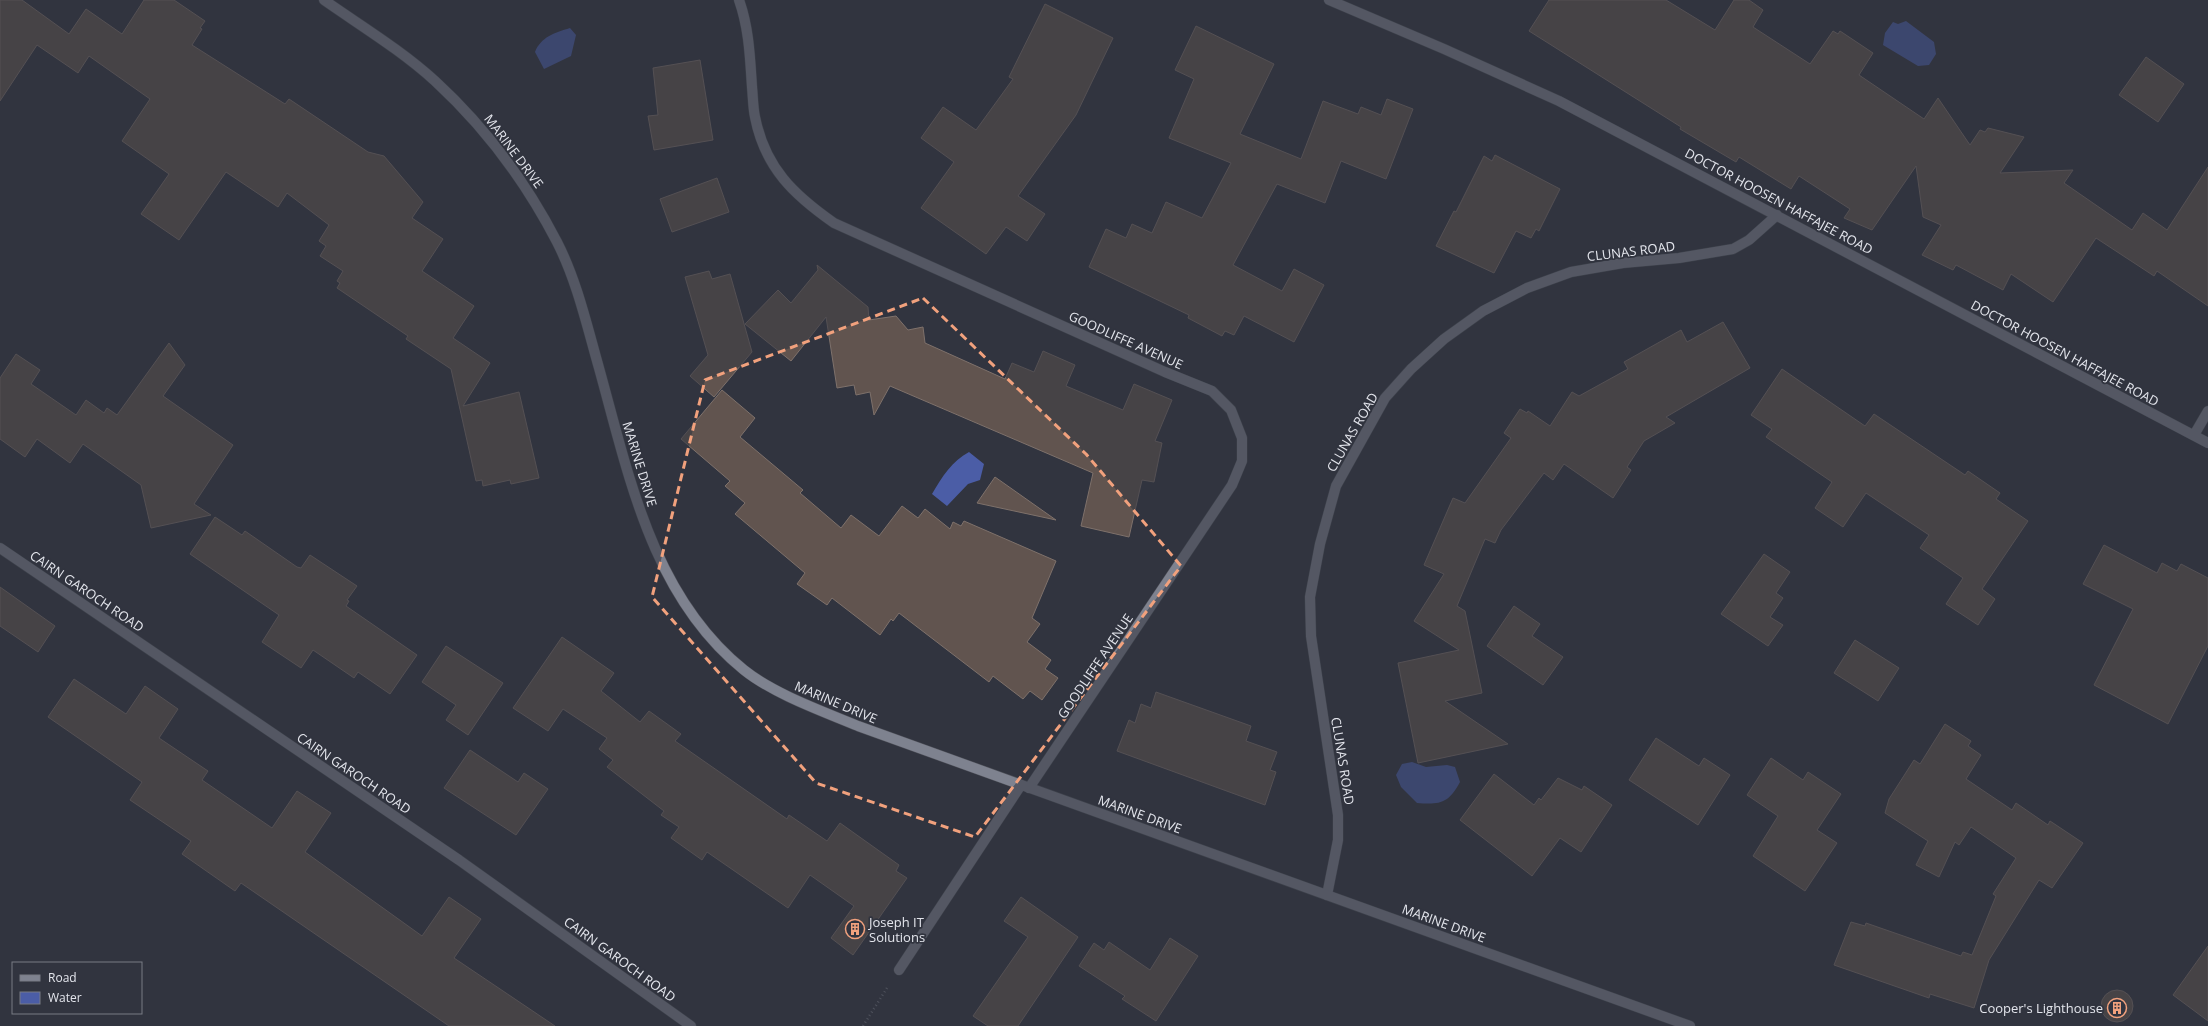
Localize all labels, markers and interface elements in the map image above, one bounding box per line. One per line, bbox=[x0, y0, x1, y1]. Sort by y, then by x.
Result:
street label: MARINE DRIVE bbox=[480, 110, 548, 192]
street label: DOCTOR HOOSEN HAFFAJEE ROAD bbox=[1682, 144, 1876, 258]
street label: CLUNAS ROAD bbox=[1586, 237, 1676, 265]
street label: DOCTOR HOOSEN HAFFAJEE ROAD bbox=[1968, 296, 2162, 410]
street label: GOODLIFFE AVENUE bbox=[1066, 307, 1186, 373]
street label: CLUNAS ROAD bbox=[1322, 389, 1382, 475]
street label: MARINE DRIVE bbox=[619, 419, 661, 509]
street label: CAIRN GAROCH ROAD bbox=[26, 546, 148, 636]
street label: GOODLIFFE AVENUE bbox=[1053, 610, 1137, 722]
street label: MARINE DRIVE bbox=[792, 677, 880, 727]
street label: CLUNAS ROAD bbox=[1327, 716, 1359, 806]
street label: CAIRN GAROCH ROAD bbox=[293, 728, 415, 818]
street label: MARINE DRIVE bbox=[1096, 790, 1184, 838]
street label: MARINE DRIVE bbox=[1400, 899, 1488, 947]
street label: CAIRN GAROCH ROAD bbox=[561, 912, 679, 1006]
place label: Joseph IT Solutions bbox=[867, 913, 925, 946]
building icon: Joseph IT Solutions bbox=[844, 918, 866, 940]
legend bbox=[12, 962, 142, 1014]
text: Road bbox=[48, 969, 77, 986]
text: Water bbox=[48, 989, 82, 1006]
building icon: Cooper's Lighthouse bbox=[2106, 997, 2128, 1019]
place label: Cooper's Lighthouse bbox=[1979, 999, 2103, 1017]

